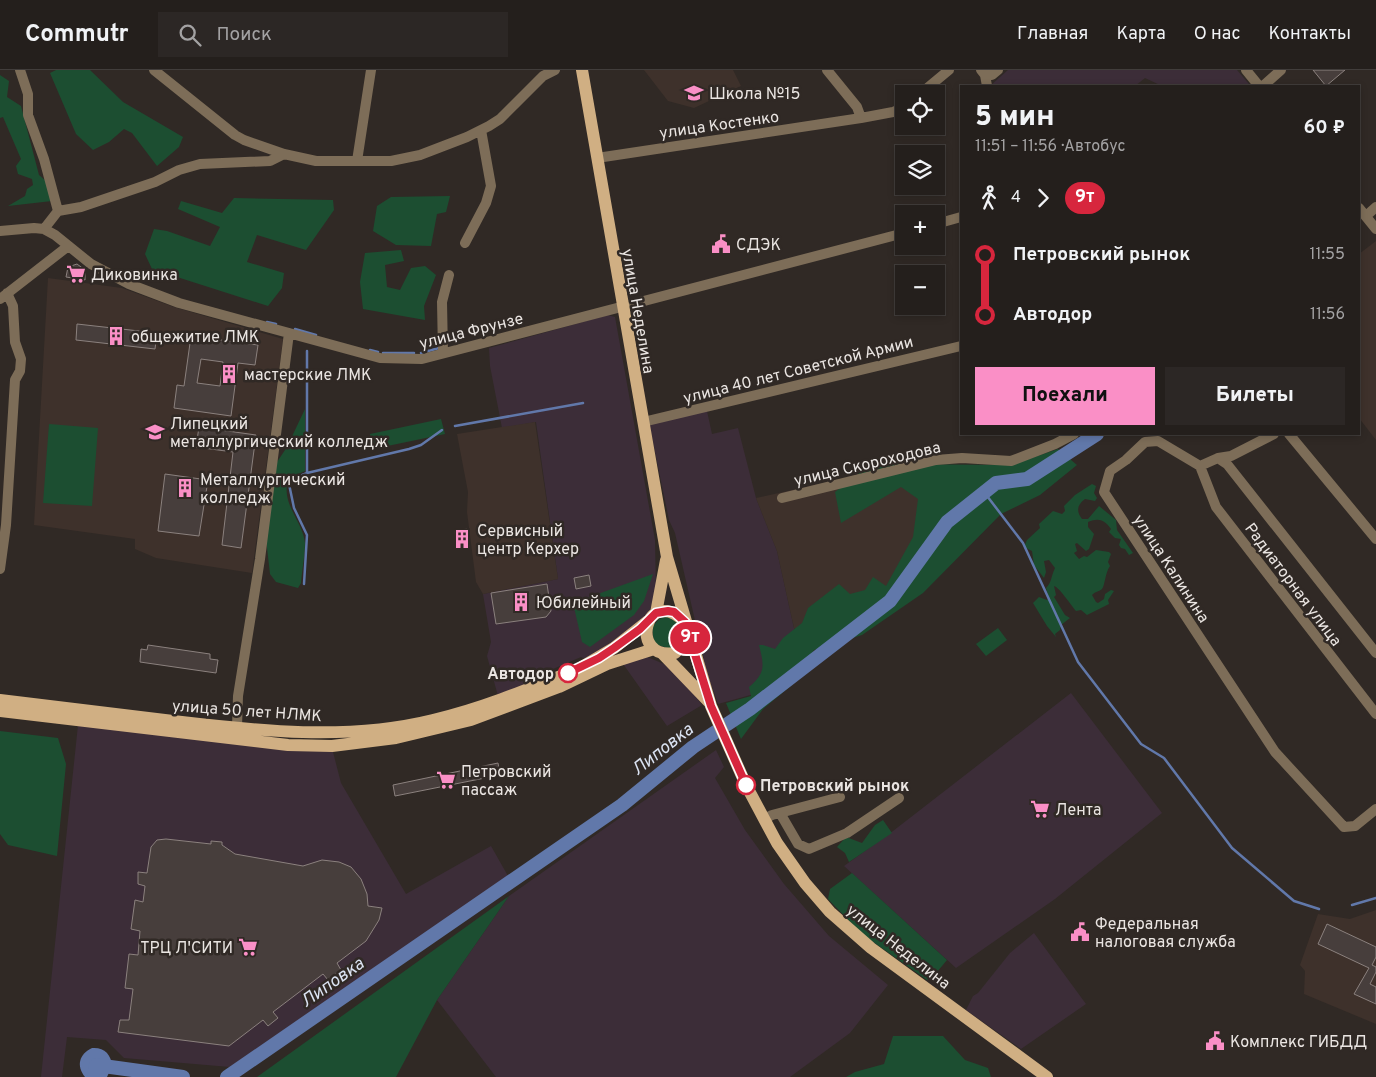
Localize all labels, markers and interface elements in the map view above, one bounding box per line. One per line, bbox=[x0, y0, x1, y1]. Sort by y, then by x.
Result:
search box bbox=[158, 12, 508, 57]
text: Commutr bbox=[25, 20, 128, 50]
icon: search bbox=[176, 21, 204, 49]
text: Поиск bbox=[216, 23, 272, 47]
text: Главная bbox=[1017, 23, 1088, 46]
text: Карта bbox=[1116, 23, 1166, 46]
text: О нас bbox=[1194, 23, 1240, 46]
text: Контакты bbox=[1268, 23, 1351, 46]
school or university icon: Школа №15 bbox=[683, 82, 705, 104]
place label: Школа №15 bbox=[709, 85, 800, 105]
map controls bbox=[895, 85, 945, 315]
button: locate bbox=[895, 85, 945, 135]
text: 5 мин bbox=[975, 100, 1054, 136]
street label: улица Костенко bbox=[658, 108, 780, 144]
text: 60 ₽ bbox=[1304, 116, 1345, 140]
text: 11:51 – 11:56 · Автобус bbox=[975, 137, 1126, 157]
button: layers bbox=[895, 145, 945, 195]
icon: walk bbox=[975, 184, 1003, 212]
icon: forward bbox=[1029, 184, 1057, 212]
text: 9т bbox=[1075, 186, 1095, 209]
text: 4 bbox=[1011, 188, 1021, 208]
button: + bbox=[895, 205, 945, 255]
public building icon: СДЭК bbox=[710, 233, 732, 255]
place label: СДЭК bbox=[736, 236, 781, 256]
text: Петровский рынок bbox=[1013, 243, 1191, 267]
text: 11:55 bbox=[1310, 245, 1345, 265]
street label: улица Неделина bbox=[616, 247, 658, 375]
supermarket icon: Диковинка bbox=[65, 263, 87, 285]
button: − bbox=[895, 265, 945, 315]
place label: Диковинка bbox=[91, 266, 178, 286]
text: Автодор bbox=[1013, 303, 1092, 327]
text: 11:56 bbox=[1310, 305, 1345, 325]
street label: улица Фрунзе bbox=[417, 309, 526, 355]
building icon: общежитие ЛМК bbox=[105, 325, 127, 347]
place label: общежитие ЛМК bbox=[131, 328, 259, 348]
street label: улица 40 лет Советской Армии bbox=[681, 333, 915, 409]
building icon: мастерские ЛМК bbox=[218, 363, 240, 385]
place label: мастерские ЛМК bbox=[244, 366, 372, 386]
button: Поехали bbox=[975, 367, 1155, 425]
button: Билеты bbox=[1165, 367, 1345, 425]
place label: Липецкий металлургический колледж bbox=[170, 415, 388, 453]
school or university icon: Липецкий металлургический колледж bbox=[144, 421, 166, 443]
street label: улица Скороходова bbox=[792, 438, 943, 492]
place label: Металлургический колледж bbox=[200, 471, 345, 509]
building icon: Металлургический колледж bbox=[174, 477, 196, 499]
street label: улица Калинина bbox=[1128, 511, 1213, 627]
street label: Радиаторная улица bbox=[1240, 520, 1345, 651]
place label: Сервисный центр Керхер bbox=[477, 522, 579, 560]
building icon: Сервисный центр Керхер bbox=[451, 528, 473, 550]
building icon: Юбилейный bbox=[510, 591, 532, 613]
place label: Юбилейный bbox=[536, 594, 631, 614]
line badge: 9т bbox=[668, 622, 712, 654]
text: 9т bbox=[680, 626, 700, 649]
marker: Автодор bbox=[558, 663, 578, 683]
place label: Автодор bbox=[487, 665, 554, 685]
street label: улица 50 лет НЛМК bbox=[171, 697, 322, 727]
water label: Липовка bbox=[627, 718, 699, 782]
place label: Петровский пассаж bbox=[461, 763, 551, 801]
supermarket icon: Петровский пассаж bbox=[435, 769, 457, 791]
marker: Петровский рынок bbox=[736, 775, 756, 795]
place label: Петровский рынок bbox=[760, 777, 909, 797]
supermarket icon: Лента bbox=[1029, 798, 1051, 820]
place label: Лента bbox=[1055, 801, 1101, 821]
street label: улица Неделина bbox=[842, 901, 954, 994]
place label: Федеральная налоговая служба bbox=[1095, 915, 1236, 953]
public building icon: Федеральная налоговая служба bbox=[1069, 921, 1091, 943]
supermarket icon: ТРЦ Л'СИТИ bbox=[237, 936, 259, 958]
place label: ТРЦ Л'СИТИ bbox=[140, 939, 233, 959]
water label: Липовка bbox=[297, 953, 370, 1013]
public building icon: Комплекс ГИБДД bbox=[1204, 1030, 1226, 1052]
place label: Комплекс ГИБДД bbox=[1230, 1033, 1367, 1053]

